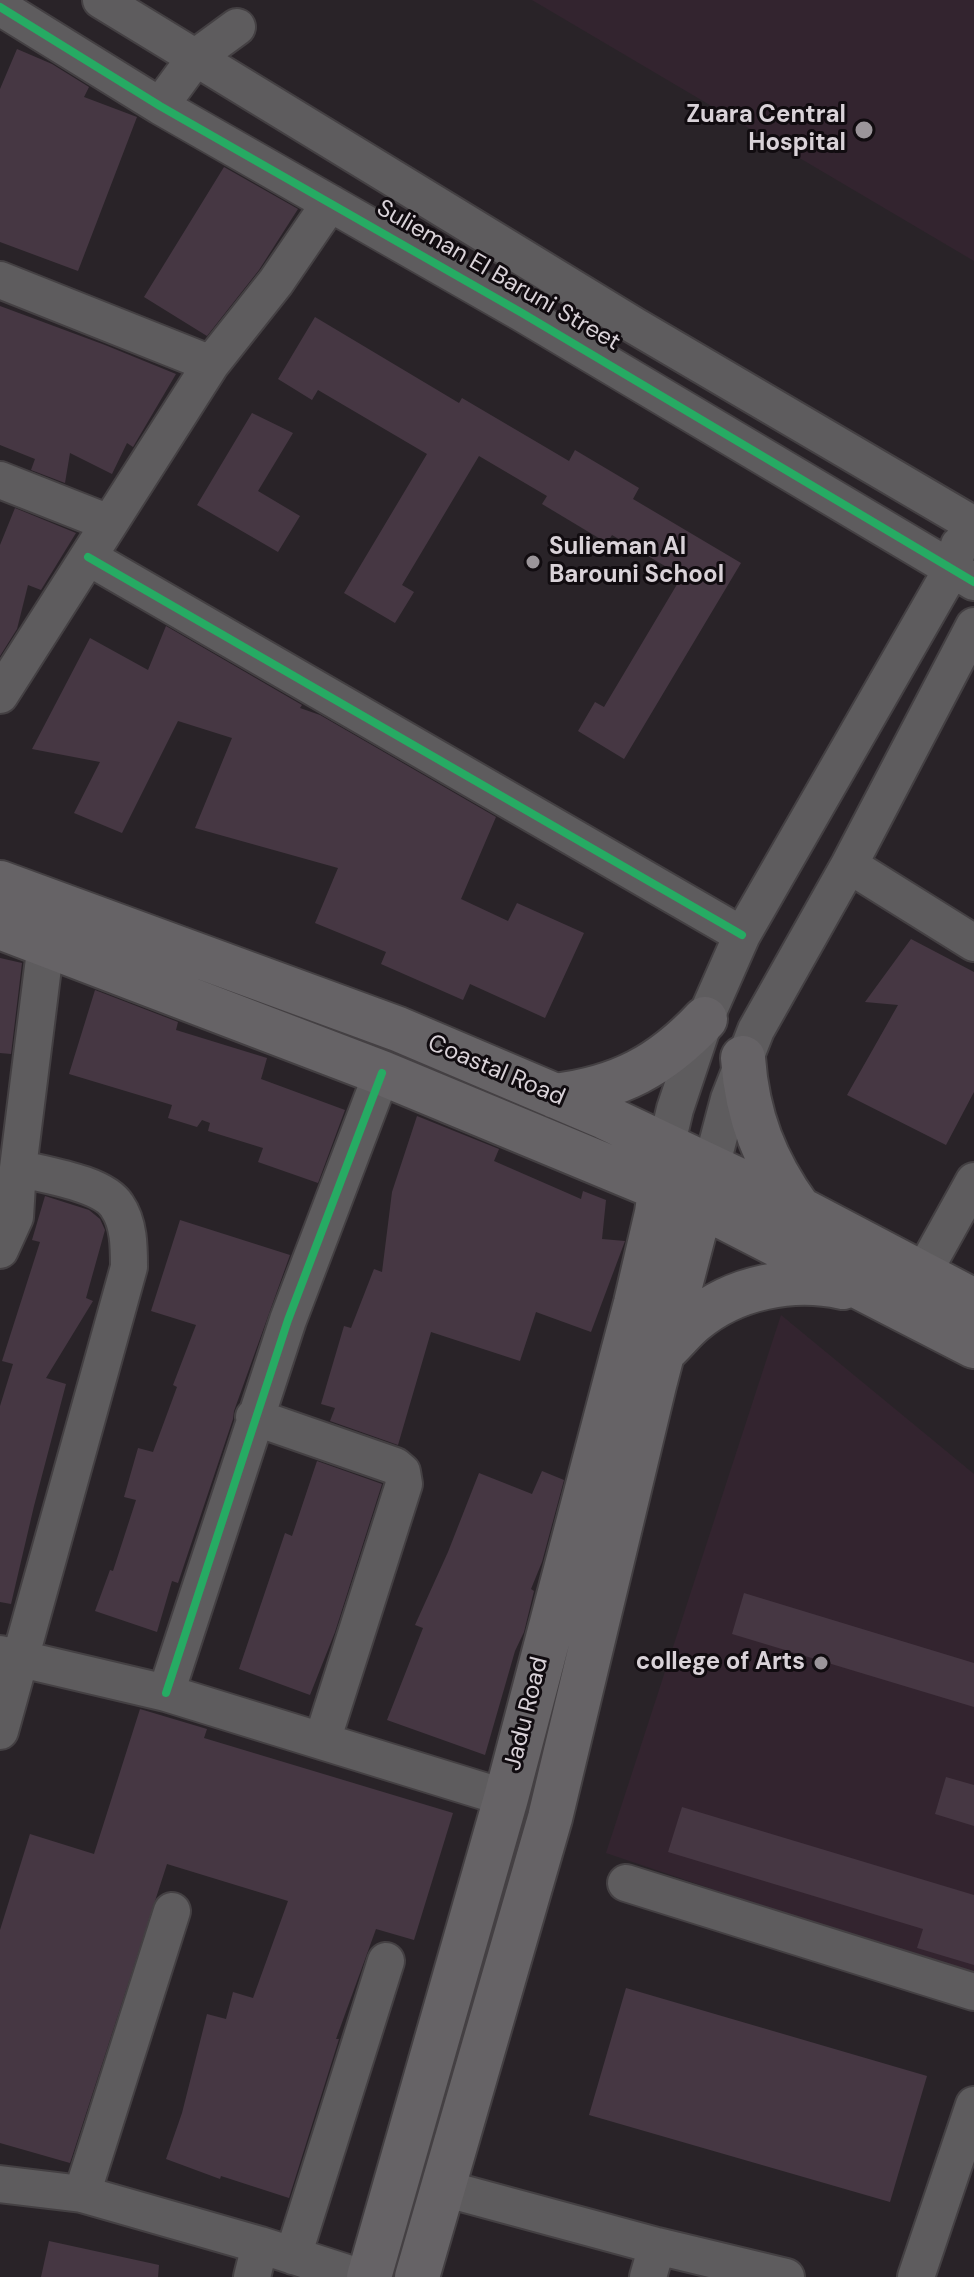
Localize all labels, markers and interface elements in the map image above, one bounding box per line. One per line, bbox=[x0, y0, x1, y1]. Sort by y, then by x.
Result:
place label: Zuara Central Hospital bbox=[686, 102, 846, 158]
marker: Zuara Central Hospital bbox=[853, 119, 875, 141]
street label: Sulieman El Baruni Street bbox=[371, 194, 625, 358]
place label: Sulieman Al Barouni School bbox=[549, 534, 724, 590]
marker: Sulieman Al Barouni School bbox=[524, 553, 542, 571]
street label: Coastal Road bbox=[423, 1029, 569, 1113]
place label: college of Arts bbox=[636, 1649, 805, 1677]
street label: Jadu Road bbox=[499, 1654, 555, 1774]
marker: college of Arts bbox=[812, 1654, 830, 1672]

